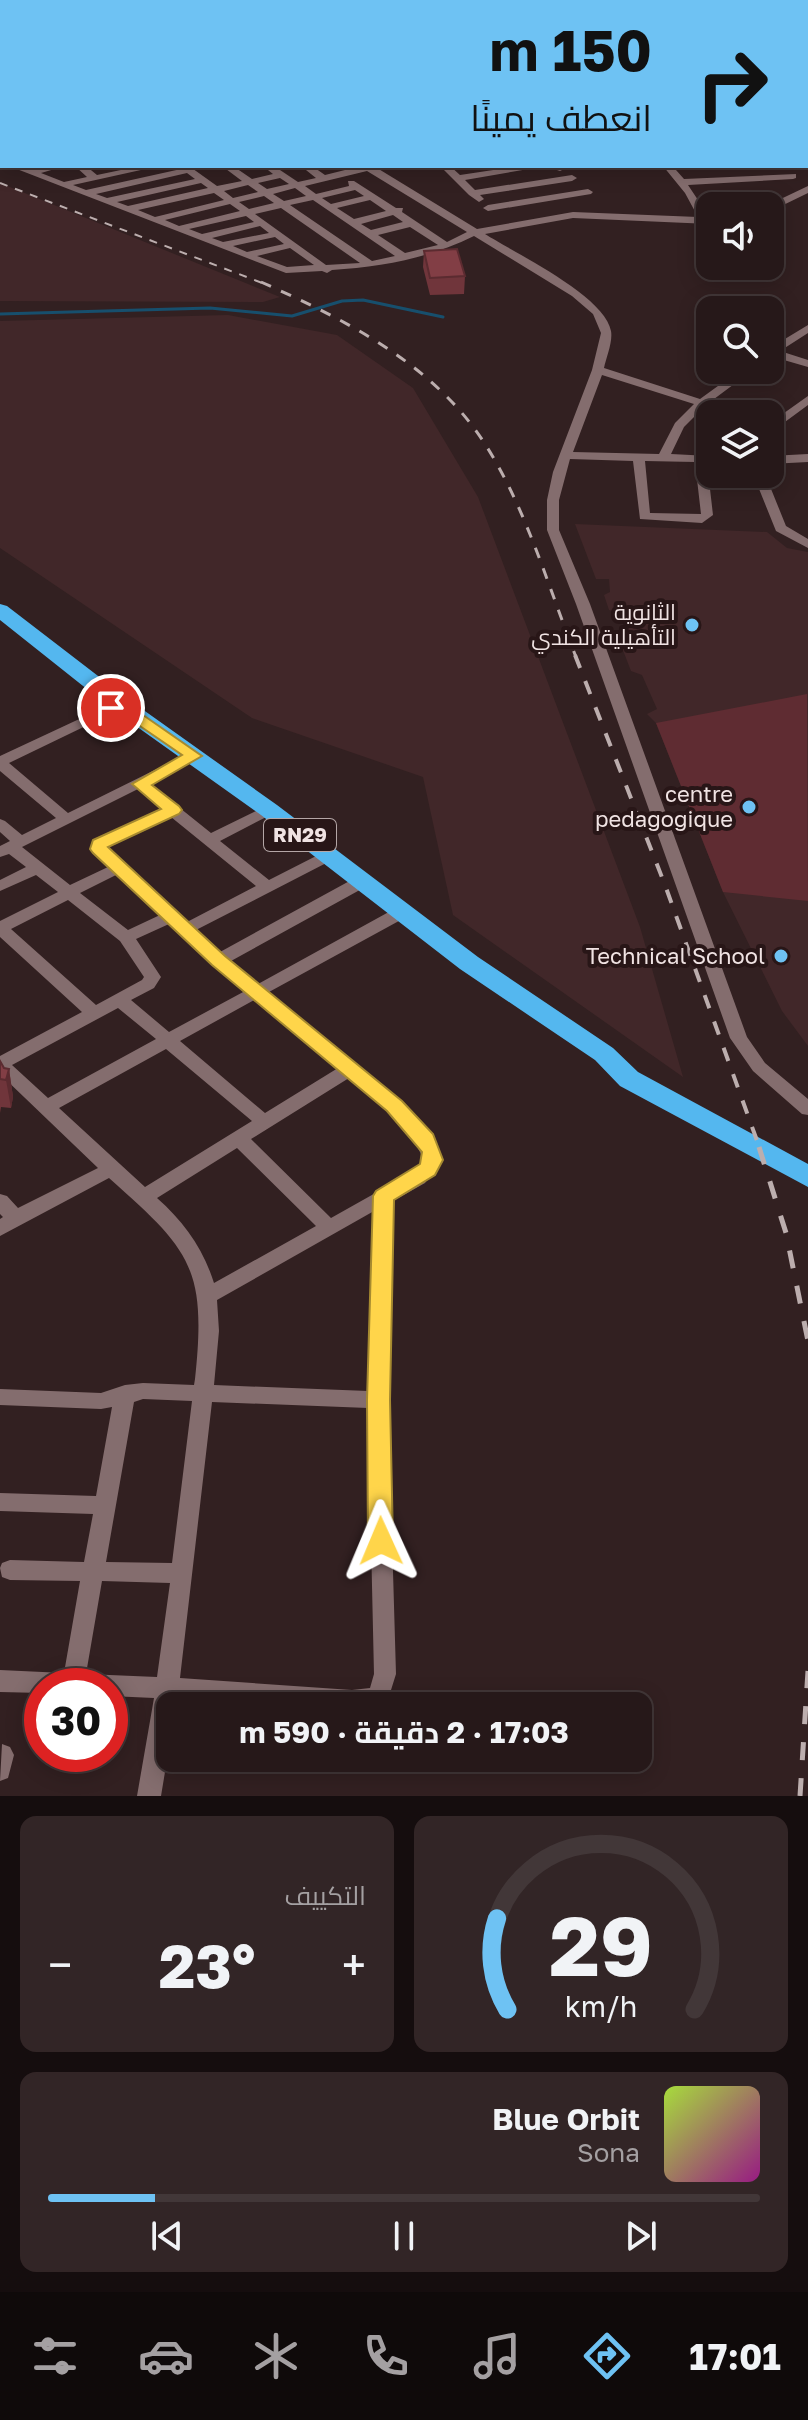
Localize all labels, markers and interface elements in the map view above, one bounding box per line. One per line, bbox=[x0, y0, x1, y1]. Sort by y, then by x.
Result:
text: 150 m bbox=[490, 16, 652, 83]
icon: right bbox=[680, 32, 784, 136]
text: انعطف يمينًا bbox=[470, 96, 652, 139]
map controls bbox=[696, 192, 784, 488]
button: sound bbox=[696, 192, 784, 280]
button: search bbox=[696, 296, 784, 384]
button: layers bbox=[696, 400, 784, 488]
place label: الثانوية التأهيلية الكندي bbox=[531, 598, 676, 654]
marker: الثانوية التأهيلية الكندي bbox=[683, 616, 701, 634]
pin bbox=[77, 674, 145, 742]
icon: arrive bbox=[89, 686, 133, 730]
place label: centre pedagogique bbox=[595, 780, 733, 832]
marker: centre pedagogique bbox=[740, 798, 758, 816]
road number: RN29 bbox=[264, 819, 336, 851]
place label: Technical School bbox=[586, 942, 765, 969]
marker: Technical School bbox=[772, 947, 790, 965]
position arrow bbox=[339, 1499, 423, 1583]
speed limit sign: 30 bbox=[24, 1668, 128, 1772]
text: 17:03 · 2 دقيقة · 590 m bbox=[239, 1714, 569, 1750]
text: التكييف bbox=[284, 1880, 366, 1911]
text: 29 bbox=[549, 1894, 653, 1994]
text: 23° bbox=[159, 1929, 255, 2001]
text: − bbox=[48, 1938, 72, 1991]
text: + bbox=[342, 1938, 366, 1991]
text: km/h bbox=[565, 1989, 637, 2023]
text: Blue Orbit bbox=[492, 2101, 640, 2137]
text: Sona bbox=[577, 2137, 640, 2168]
icon: previous bbox=[145, 2214, 189, 2258]
icon: pause bbox=[382, 2214, 426, 2258]
icon: next bbox=[619, 2214, 663, 2258]
icon: filters bbox=[27, 2328, 83, 2384]
icon: car bbox=[138, 2328, 194, 2384]
icon: climate bbox=[248, 2328, 304, 2384]
icon: phone bbox=[358, 2328, 414, 2384]
icon: music bbox=[469, 2328, 525, 2384]
icon: directions bbox=[579, 2328, 635, 2384]
text: 17:01 bbox=[689, 2335, 781, 2378]

